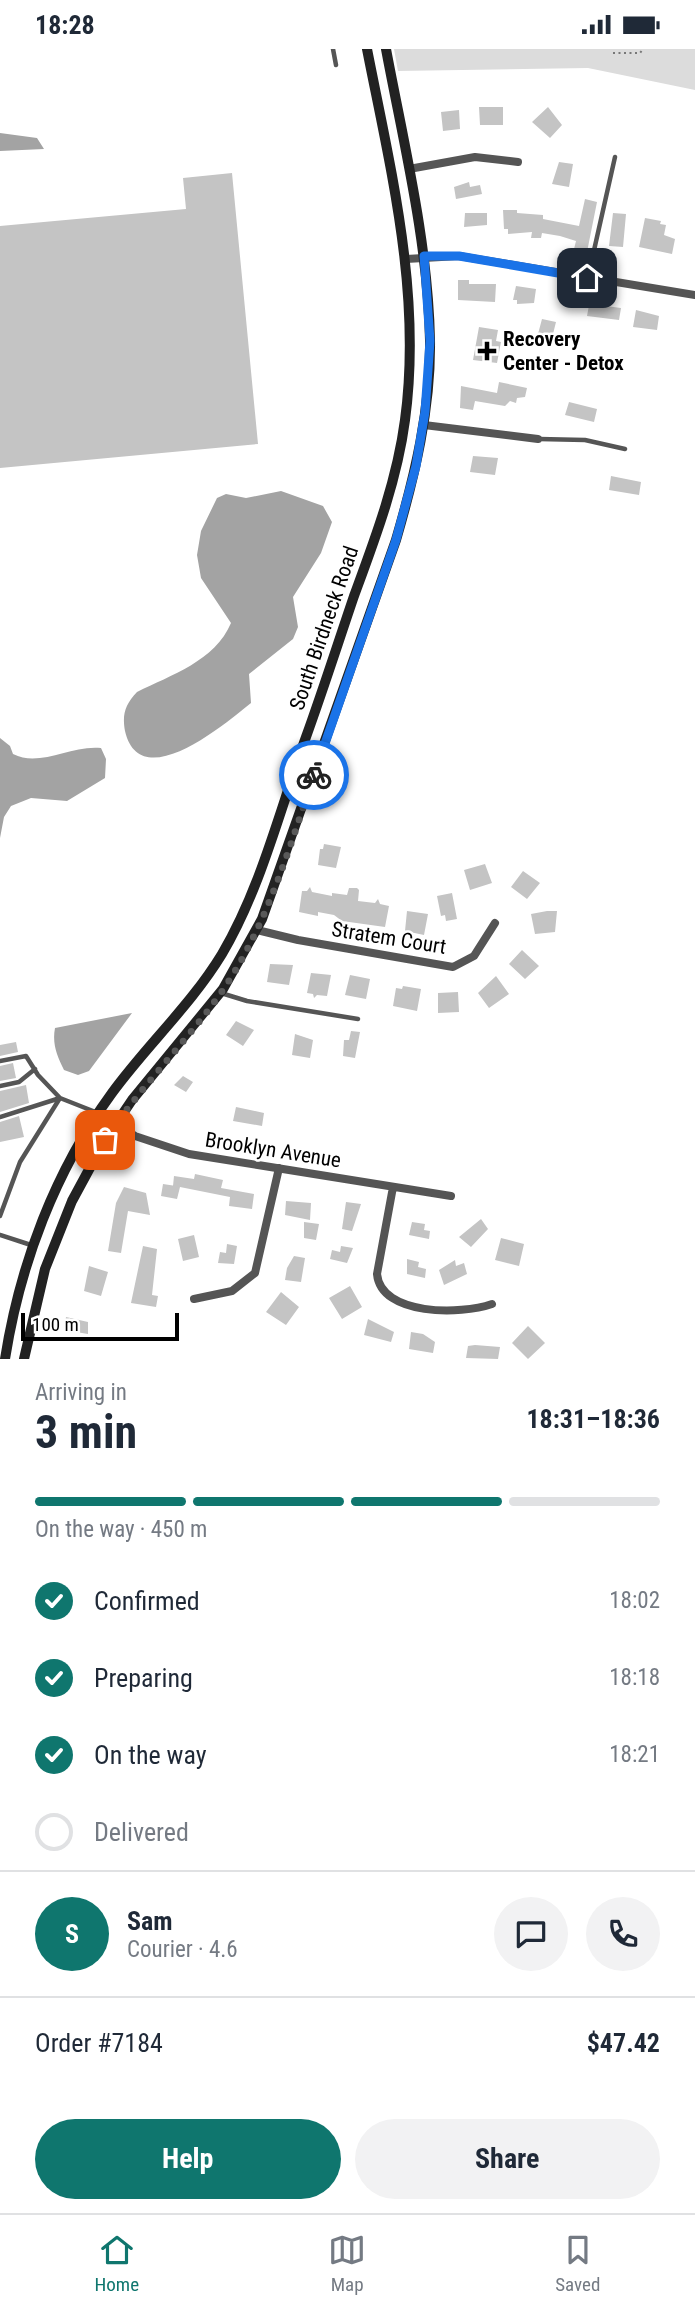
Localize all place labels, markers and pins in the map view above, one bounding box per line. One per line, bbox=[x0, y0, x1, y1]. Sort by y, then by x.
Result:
pin bbox=[557, 248, 617, 308]
place label: Recovery Center - Detox bbox=[503, 327, 624, 375]
marker: Recovery Center - Detox bbox=[477, 341, 497, 361]
pin bbox=[75, 1110, 135, 1170]

